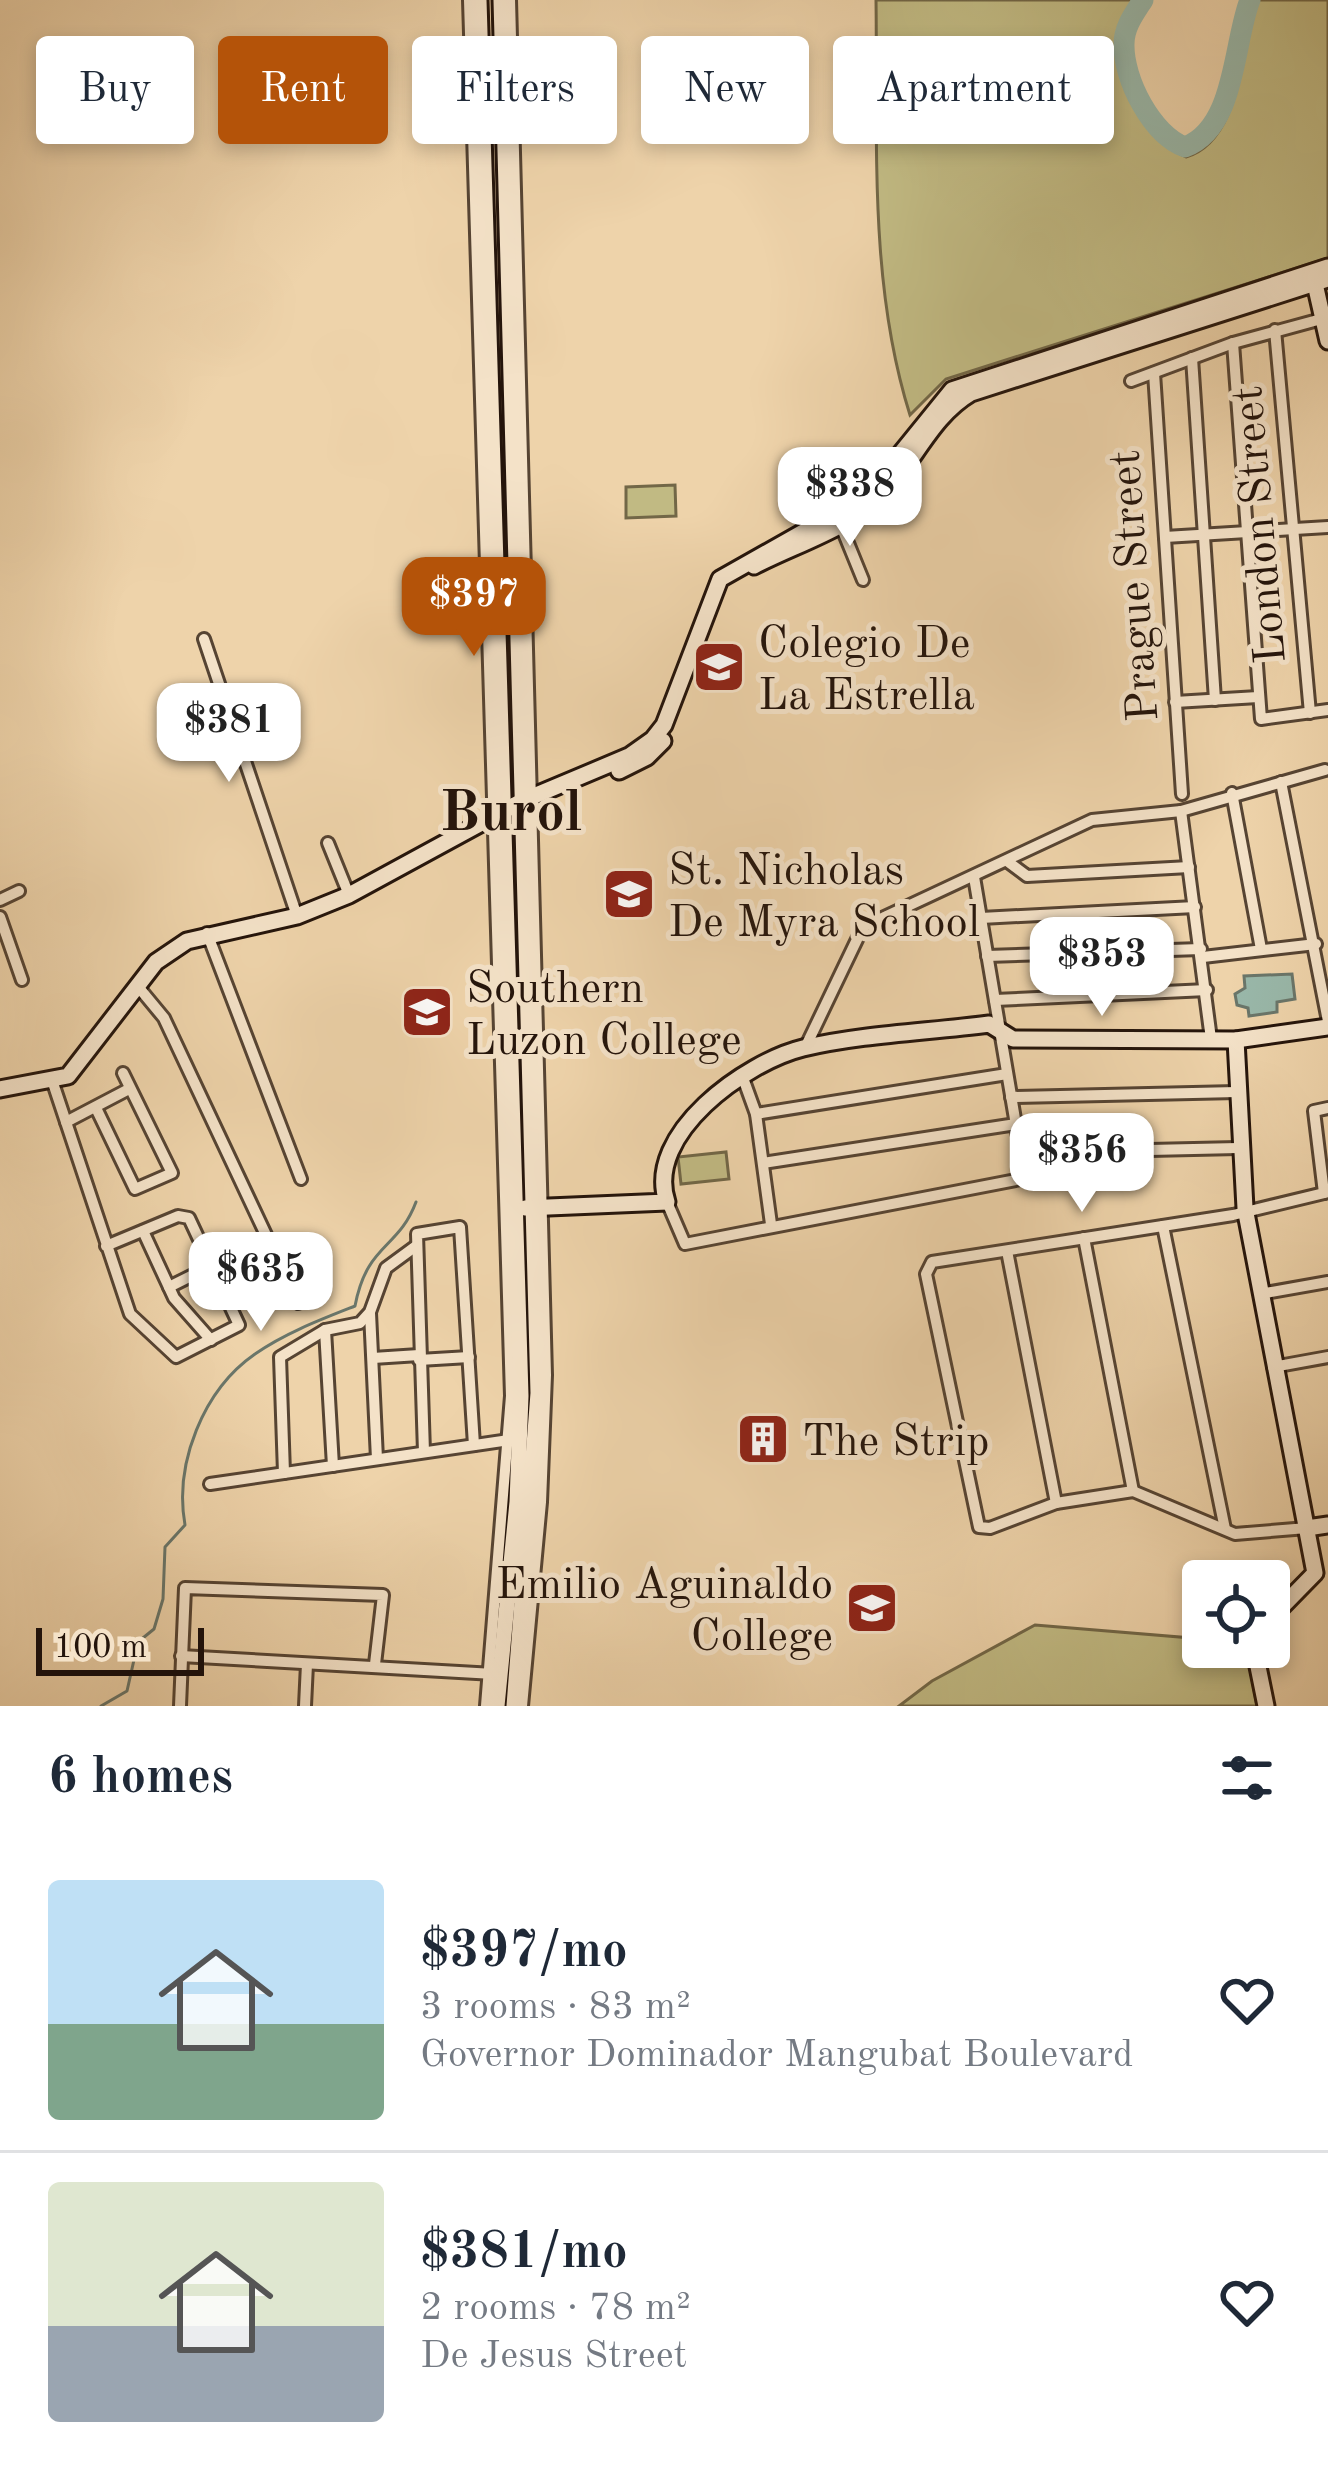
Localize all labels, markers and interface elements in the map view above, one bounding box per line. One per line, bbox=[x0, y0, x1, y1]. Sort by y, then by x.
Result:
chip: Buy bbox=[36, 36, 194, 144]
chip: Rent bbox=[218, 36, 388, 144]
chip: Filters bbox=[412, 36, 617, 144]
chip: New bbox=[641, 36, 809, 144]
chip: Apartment bbox=[833, 36, 1114, 144]
street label: London Street bbox=[1227, 384, 1296, 665]
pin: $338 bbox=[779, 447, 921, 549]
street label: Prague Street bbox=[1105, 448, 1168, 723]
text: $338 bbox=[805, 466, 895, 505]
pin: $397 bbox=[403, 557, 545, 659]
text: $397 bbox=[429, 576, 519, 615]
place label: Colegio De La Estrella bbox=[758, 623, 975, 720]
school or university icon: Colegio De La Estrella bbox=[691, 639, 747, 695]
pin: $381 bbox=[158, 683, 300, 785]
text: $381 bbox=[184, 702, 274, 741]
district label: Burol bbox=[440, 787, 582, 844]
place label: St. Nicholas De Myra School bbox=[668, 850, 980, 947]
school or university icon: St. Nicholas De Myra School bbox=[601, 866, 657, 922]
pin: $353 bbox=[1031, 917, 1173, 1019]
text: $353 bbox=[1057, 936, 1147, 975]
place label: Southern Luzon College bbox=[466, 968, 742, 1065]
school or university icon: Southern Luzon College bbox=[399, 984, 455, 1040]
pin: $356 bbox=[1011, 1113, 1153, 1215]
text: $356 bbox=[1037, 1132, 1127, 1171]
pin: $635 bbox=[190, 1232, 332, 1334]
text: $635 bbox=[216, 1251, 306, 1290]
building icon: The Strip bbox=[735, 1411, 791, 1467]
place label: The Strip bbox=[802, 1421, 989, 1466]
map controls bbox=[1182, 1560, 1290, 1668]
button: locate bbox=[1182, 1560, 1290, 1668]
place label: Emilio Aguinaldo College bbox=[495, 1564, 833, 1661]
school or university icon: Emilio Aguinaldo College bbox=[844, 1580, 900, 1636]
scale bar bbox=[36, 1622, 204, 1675]
text: 100 m bbox=[54, 1632, 147, 1665]
icon: filters bbox=[1214, 1745, 1280, 1811]
text: 6 homes bbox=[48, 1753, 233, 1804]
text: $397/mo bbox=[420, 1927, 628, 1978]
icon: home bbox=[144, 1928, 288, 2072]
icon: heart bbox=[1214, 1967, 1280, 2033]
text: 3 rooms · 83 m² bbox=[420, 1988, 691, 2027]
text: Governor Dominador Mangubat Boulevard bbox=[420, 2036, 1133, 2075]
text: $381/mo bbox=[420, 2228, 628, 2279]
icon: home bbox=[144, 2230, 288, 2374]
icon: heart bbox=[1214, 2269, 1280, 2335]
text: 2 rooms · 78 m² bbox=[420, 2289, 691, 2328]
text: De Jesus Street bbox=[420, 2337, 687, 2376]

